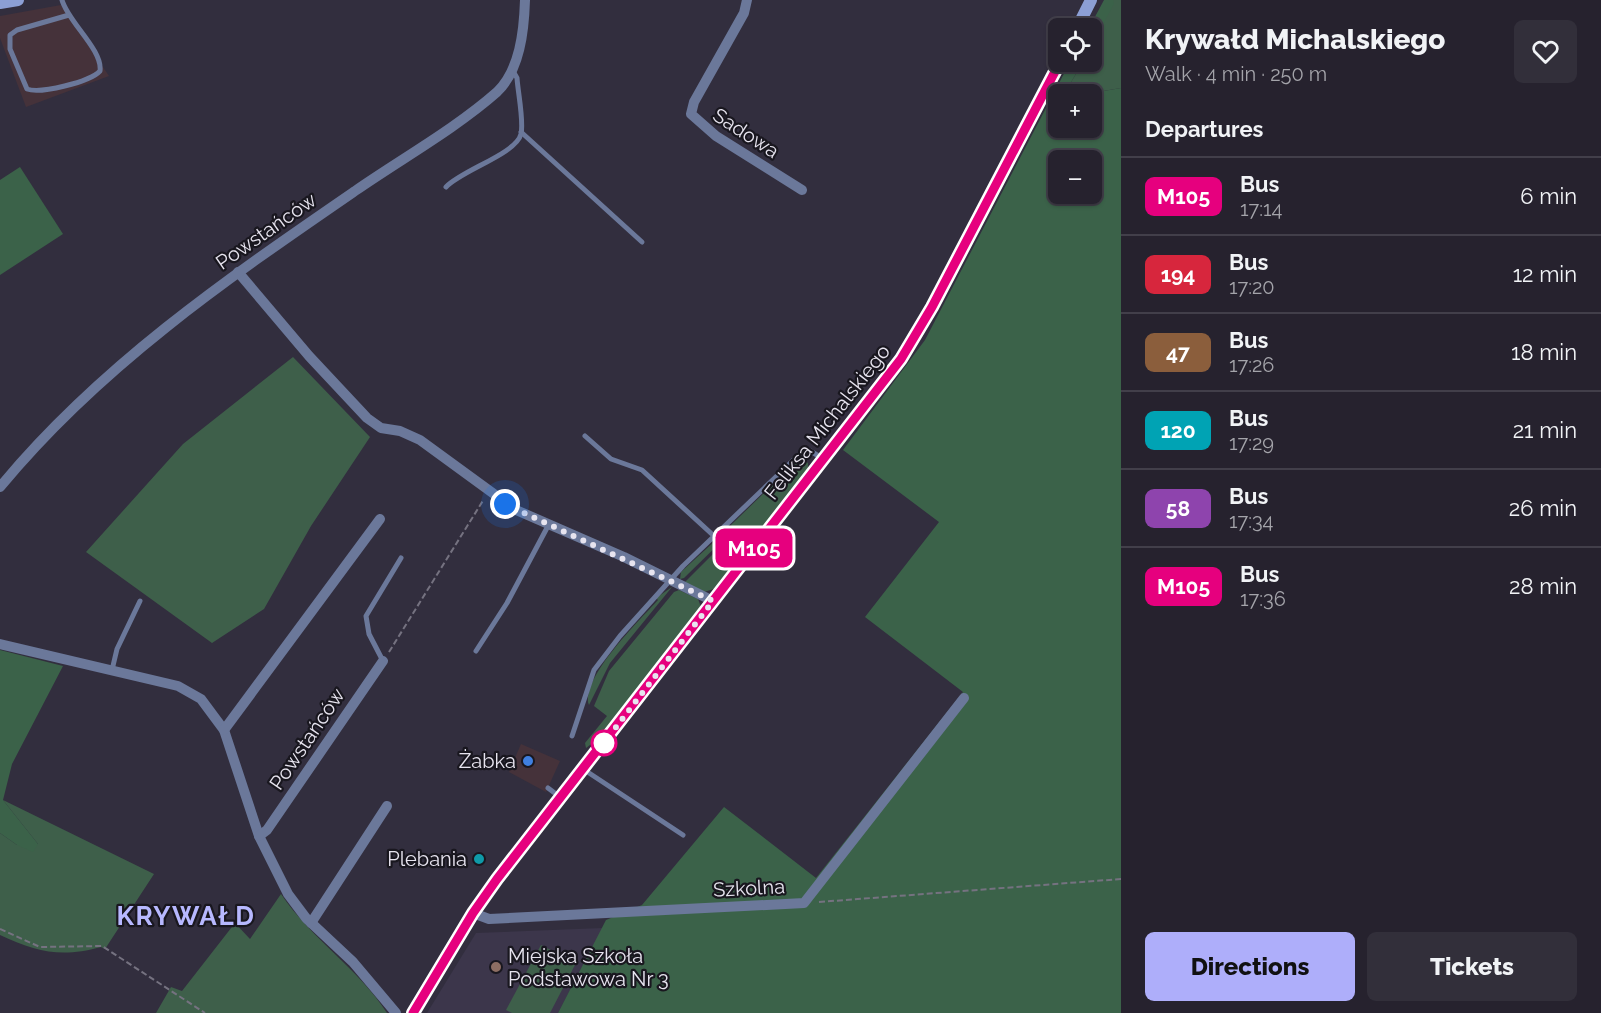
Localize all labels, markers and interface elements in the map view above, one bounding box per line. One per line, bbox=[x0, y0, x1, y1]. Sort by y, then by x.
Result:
map controls bbox=[1048, 18, 1102, 204]
button: locate bbox=[1048, 18, 1102, 72]
button: heart bbox=[1514, 20, 1577, 83]
text: Krywałd Michalskiego bbox=[1145, 23, 1445, 56]
text: Walk · 4 min · 250 m bbox=[1145, 62, 1327, 86]
button: + bbox=[1048, 84, 1102, 138]
street label: Sadowa bbox=[708, 103, 784, 163]
text: Departures bbox=[1145, 116, 1263, 142]
button: − bbox=[1048, 150, 1102, 204]
text: Bus bbox=[1240, 171, 1279, 197]
text: 6 min bbox=[1520, 183, 1577, 209]
text: M105 bbox=[1157, 184, 1210, 209]
street label: Powstańców bbox=[211, 188, 321, 274]
text: 17:14 bbox=[1240, 197, 1282, 221]
text: Bus bbox=[1229, 249, 1268, 275]
text: 12 min bbox=[1513, 261, 1577, 287]
text: 194 bbox=[1161, 262, 1195, 287]
text: 17:20 bbox=[1229, 275, 1275, 299]
text: Bus bbox=[1229, 327, 1268, 353]
text: 18 min bbox=[1511, 339, 1577, 365]
street label: Feliksa Michalskiego bbox=[759, 340, 895, 504]
text: 47 bbox=[1166, 340, 1190, 365]
text: 17:26 bbox=[1229, 353, 1274, 377]
text: Bus bbox=[1229, 405, 1268, 431]
text: 21 min bbox=[1513, 417, 1577, 443]
text: 120 bbox=[1160, 418, 1196, 443]
text: 17:29 bbox=[1229, 431, 1274, 455]
text: Bus bbox=[1229, 483, 1268, 509]
your location bbox=[490, 489, 520, 519]
text: 26 min bbox=[1509, 495, 1577, 521]
text: 58 bbox=[1166, 496, 1190, 521]
text: 17:34 bbox=[1229, 509, 1274, 533]
line badge: M105 bbox=[712, 528, 796, 568]
text: M105 bbox=[727, 536, 781, 561]
text: Bus bbox=[1240, 561, 1279, 587]
text: 28 min bbox=[1509, 573, 1577, 599]
text: M105 bbox=[1157, 574, 1210, 599]
text: 17:36 bbox=[1240, 587, 1286, 611]
street label: Powstańców bbox=[264, 684, 350, 794]
unlabelled marker bbox=[591, 730, 617, 756]
place label: Żabka bbox=[459, 748, 516, 773]
marker: Żabka bbox=[521, 754, 535, 768]
place label: Plebania bbox=[387, 847, 467, 871]
marker: Plebania bbox=[472, 852, 486, 866]
street label: Szkolna bbox=[712, 874, 786, 902]
district label: KRYWAŁD bbox=[117, 901, 255, 931]
button: Directions bbox=[1145, 932, 1355, 1001]
button: Tickets bbox=[1367, 932, 1577, 1001]
place label: Miejska Szkoła Podstawowa Nr 3 bbox=[508, 944, 669, 991]
marker: Miejska Szkoła Podstawowa Nr 3 bbox=[489, 960, 503, 974]

